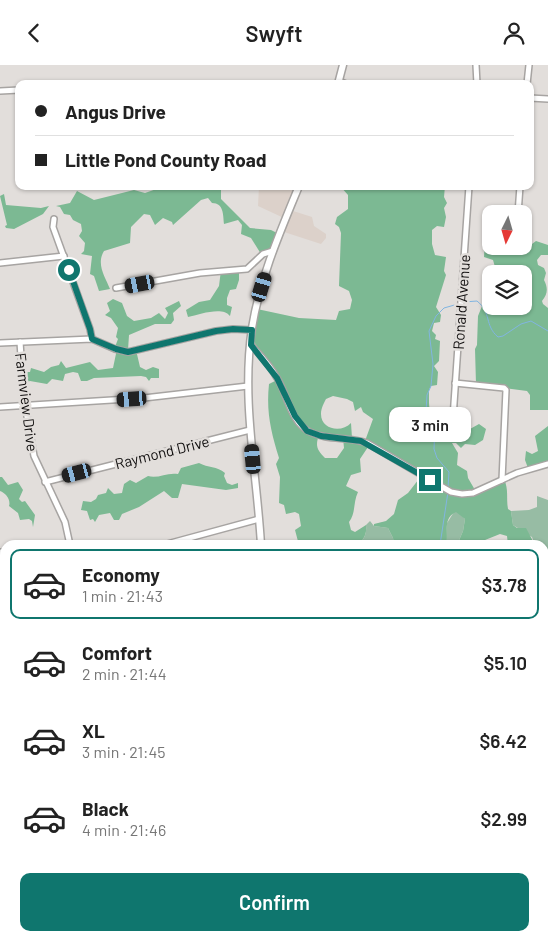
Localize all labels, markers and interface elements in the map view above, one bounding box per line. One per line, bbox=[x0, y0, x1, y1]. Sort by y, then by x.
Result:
icon: back bbox=[20, 19, 48, 47]
icon: person bbox=[500, 19, 528, 47]
text: Swyft bbox=[245, 20, 303, 46]
text: Angus Drive bbox=[65, 100, 166, 123]
text: Little Pond County Road bbox=[65, 148, 267, 171]
north arrow bbox=[482, 205, 532, 255]
map controls bbox=[482, 205, 532, 315]
street label: Ronald Avenue bbox=[449, 254, 473, 350]
route start bbox=[58, 259, 80, 281]
button: layers bbox=[482, 265, 532, 315]
car bbox=[250, 270, 273, 304]
car bbox=[123, 274, 156, 294]
street label: Farmview Drive bbox=[12, 352, 42, 452]
car bbox=[116, 390, 147, 408]
callout: 3 min bbox=[389, 407, 471, 443]
text: 3 min bbox=[411, 415, 449, 434]
street label: Raymond Drive bbox=[113, 432, 211, 472]
car bbox=[244, 443, 261, 475]
car bbox=[60, 462, 93, 484]
route end bbox=[419, 469, 441, 491]
icon: car bbox=[22, 562, 67, 607]
text: Economy bbox=[82, 563, 160, 586]
text: $3.78 bbox=[482, 573, 527, 596]
text: 1 min · 21:43 bbox=[82, 586, 163, 605]
icon: car bbox=[22, 640, 67, 685]
text: Comfort bbox=[82, 641, 152, 664]
text: $5.10 bbox=[483, 651, 527, 674]
text: 2 min · 21:44 bbox=[82, 664, 166, 683]
icon: car bbox=[22, 718, 67, 763]
text: XL bbox=[82, 719, 105, 742]
text: $6.42 bbox=[479, 729, 527, 752]
text: 3 min · 21:45 bbox=[82, 742, 166, 761]
icon: car bbox=[22, 796, 67, 841]
text: Black bbox=[82, 797, 129, 820]
text: $2.99 bbox=[481, 807, 527, 830]
text: 4 min · 21:46 bbox=[82, 820, 166, 839]
button: Confirm bbox=[20, 873, 529, 931]

